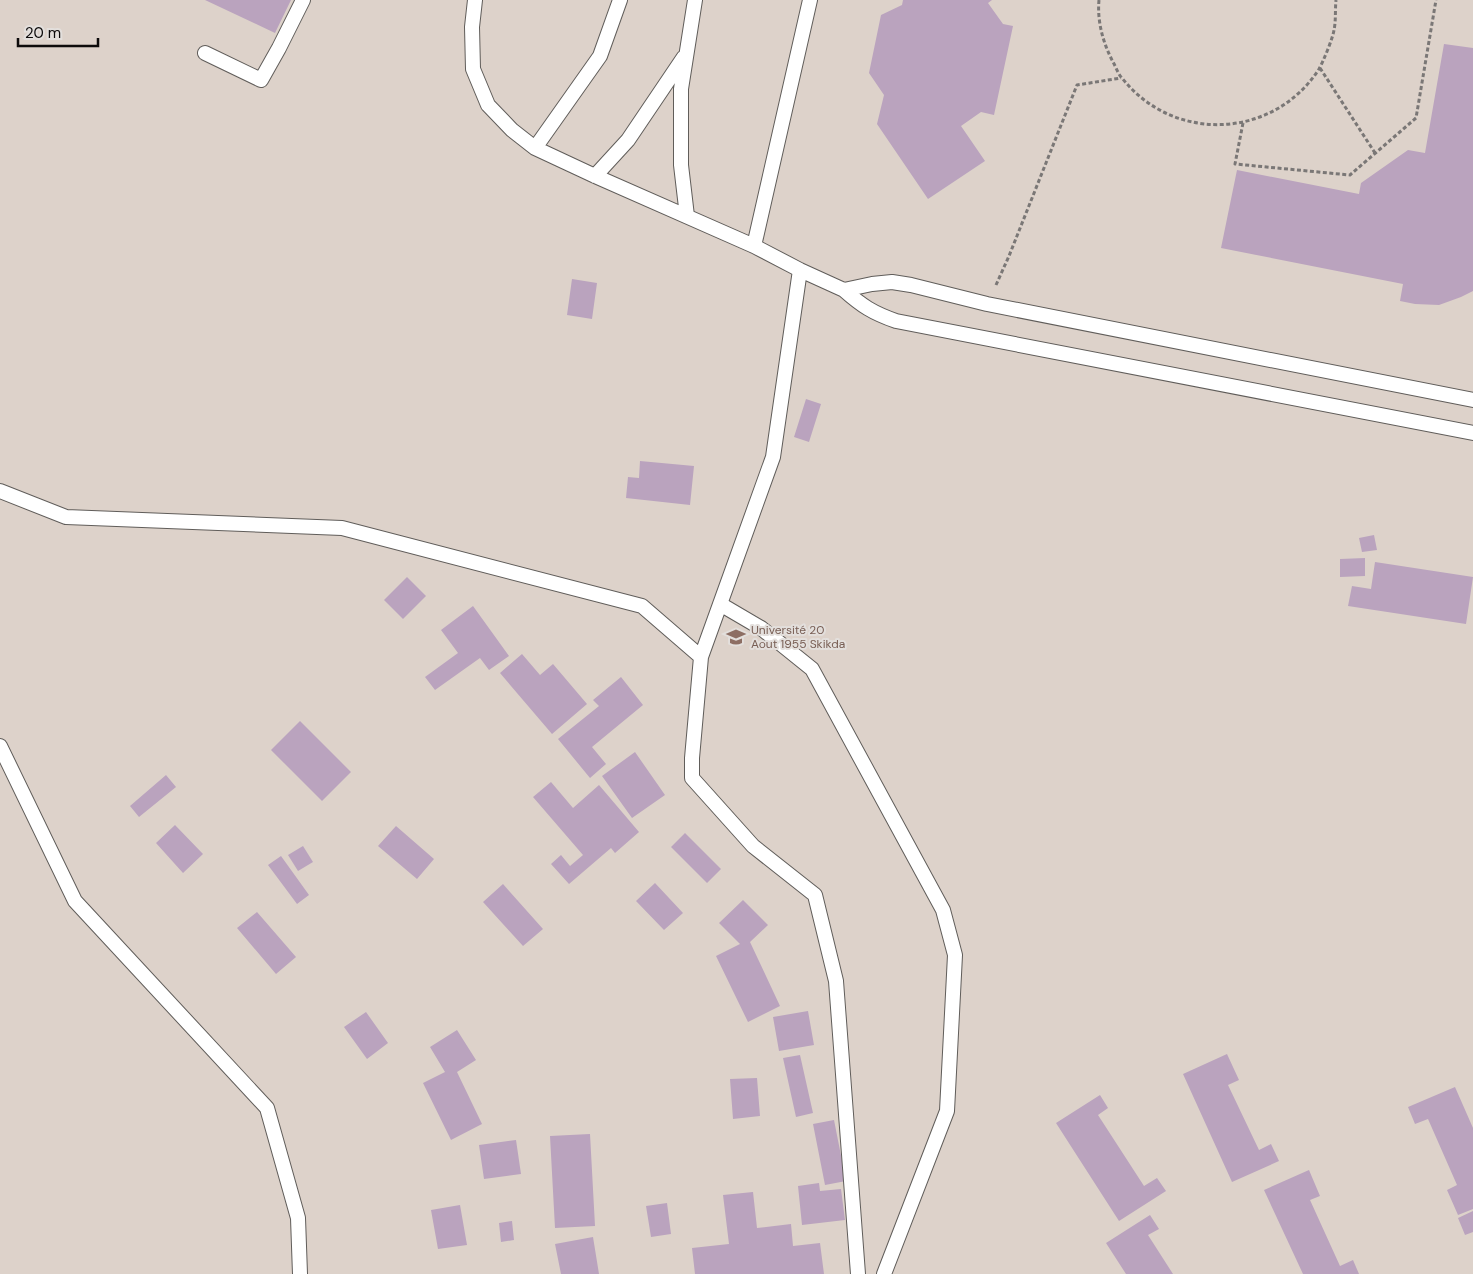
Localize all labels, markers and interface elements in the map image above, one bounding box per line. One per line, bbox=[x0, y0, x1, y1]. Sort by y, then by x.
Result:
scale bar bbox=[18, 15, 98, 47]
text: 20 m bbox=[25, 23, 61, 43]
place label: Université 20 Aout 1955 Skikda bbox=[751, 622, 845, 652]
school or university icon: Université 20 Aout 1955 Skikda bbox=[725, 626, 747, 648]

